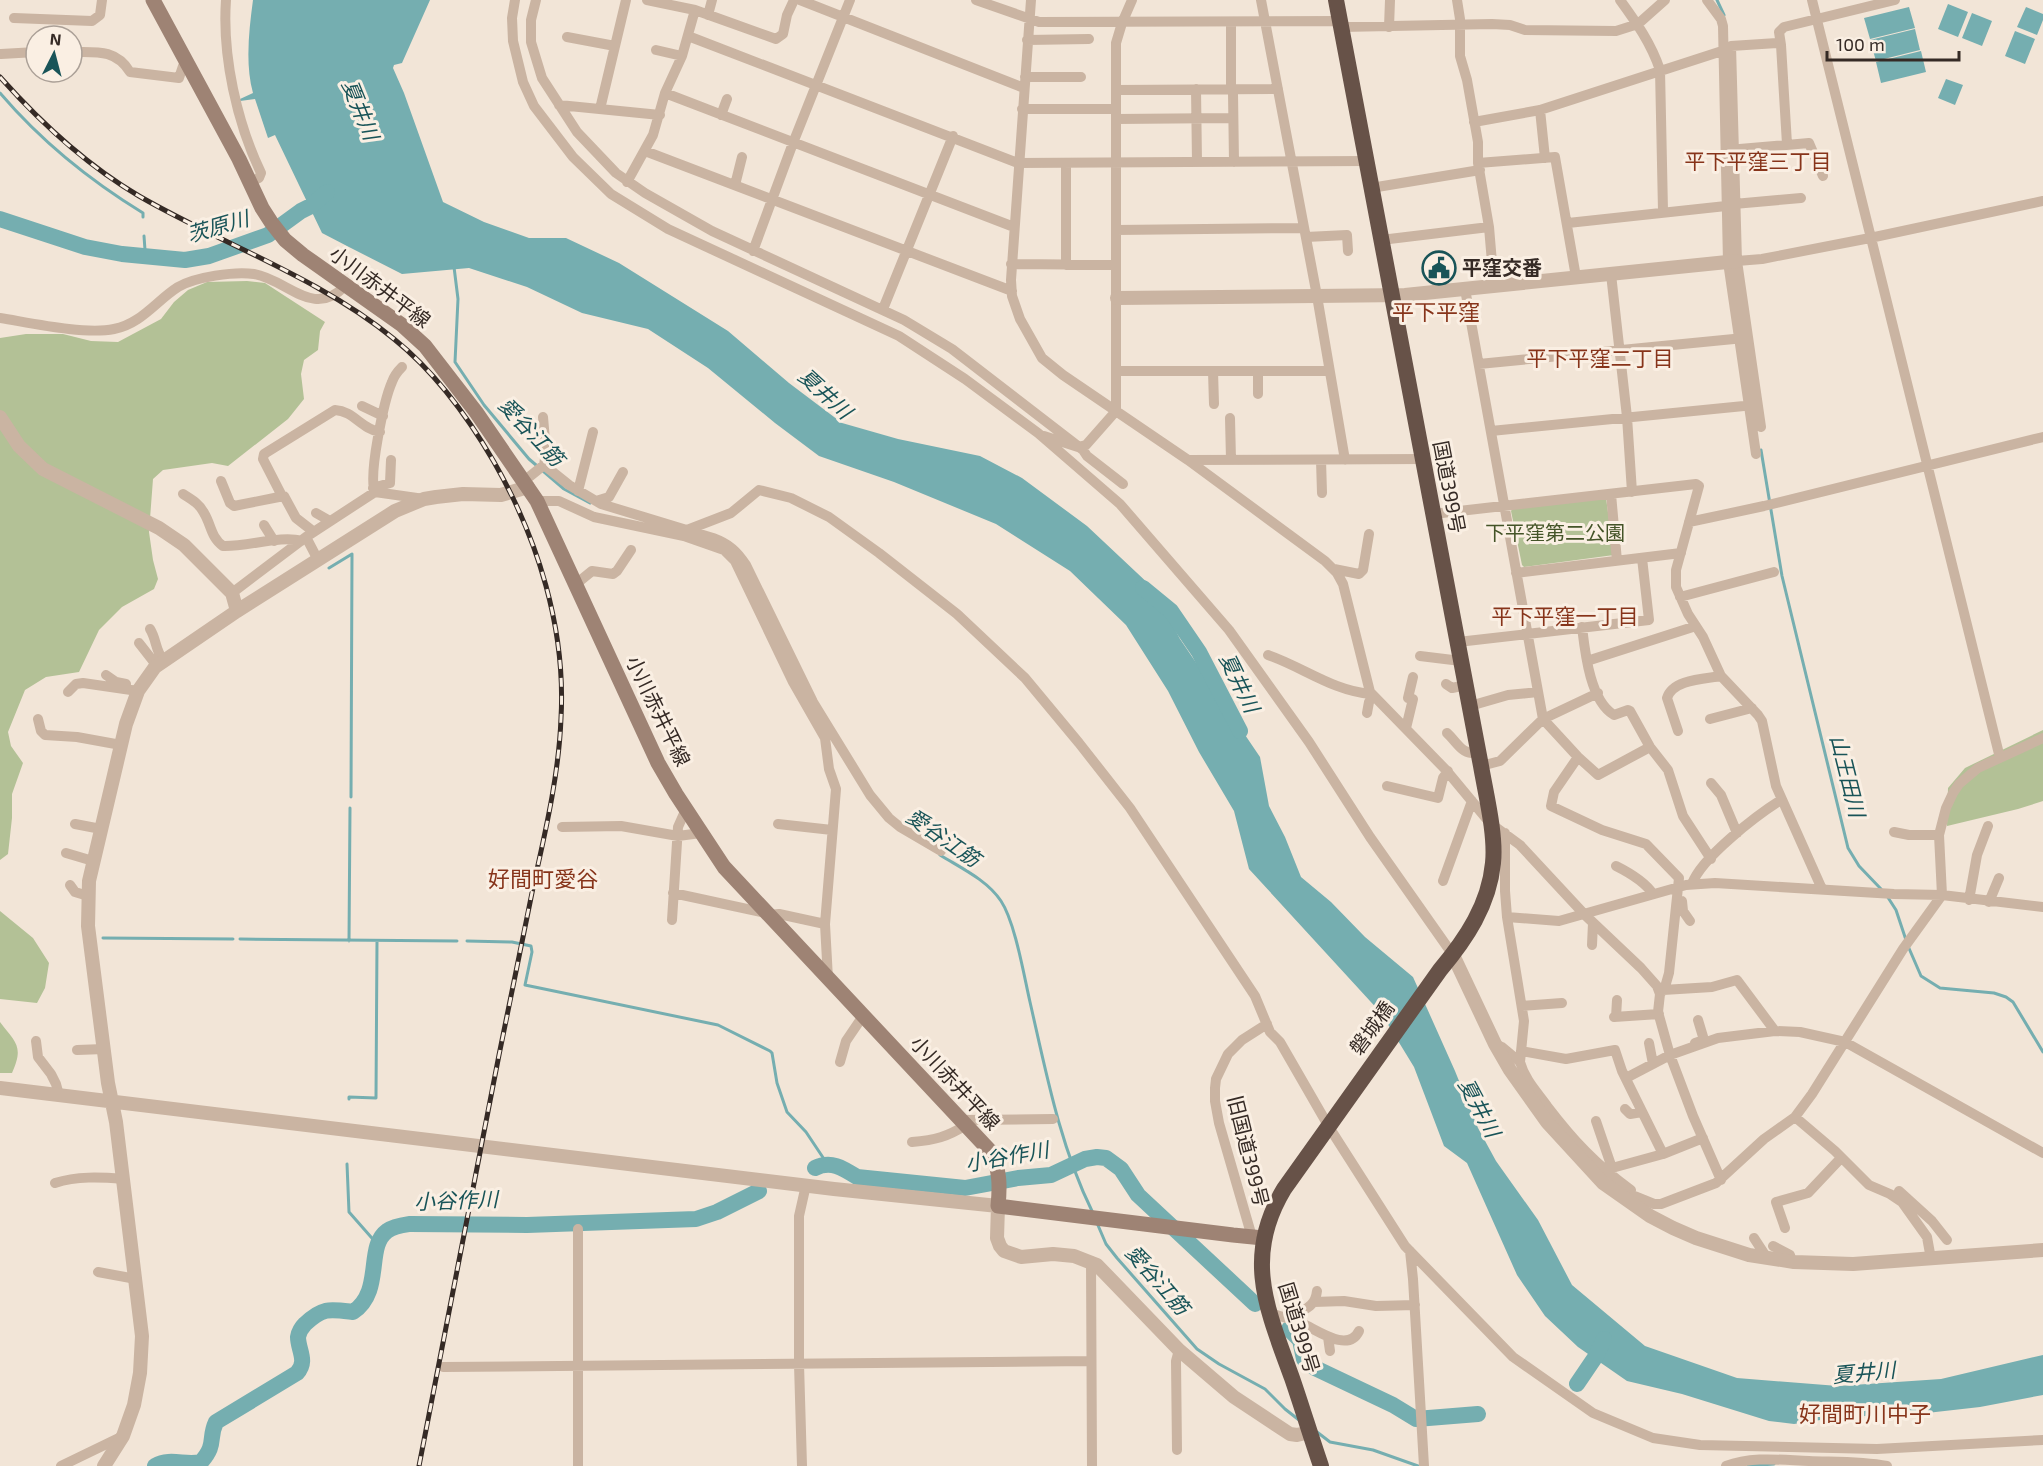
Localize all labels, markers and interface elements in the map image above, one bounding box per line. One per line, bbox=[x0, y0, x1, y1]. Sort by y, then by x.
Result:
north arrow bbox=[24, 24, 84, 84]
scale bar bbox=[1827, 24, 1959, 62]
text: N bbox=[49, 29, 62, 49]
text: 100 m bbox=[1836, 33, 1885, 55]
water label: 夏井川 bbox=[338, 76, 386, 145]
district label: 平下平窪三丁目 bbox=[1685, 148, 1832, 173]
water label: 茨原川 bbox=[184, 204, 253, 246]
street label: 小川赤井平線 bbox=[325, 241, 436, 332]
public building icon: 平窪交番 bbox=[1421, 250, 1457, 286]
place label: 平窪交番 bbox=[1462, 255, 1542, 279]
district label: 平下平窪 bbox=[1392, 298, 1480, 324]
district label: 平下平窪二丁目 bbox=[1527, 345, 1674, 370]
water label: 夏井川 bbox=[794, 363, 859, 425]
water label: 愛谷江筋 bbox=[494, 392, 572, 472]
street label: 国道399号 bbox=[1429, 438, 1471, 535]
park label: 下平窪第二公園 bbox=[1485, 520, 1625, 544]
district label: 平下平窪一丁目 bbox=[1492, 603, 1639, 628]
water label: 夏井川 bbox=[1215, 649, 1266, 718]
street label: 小川赤井平線 bbox=[622, 651, 696, 770]
water label: 山王田川 bbox=[1826, 732, 1871, 821]
water label: 愛谷江筋 bbox=[902, 802, 988, 873]
district label: 好間町愛谷 bbox=[488, 865, 598, 891]
street label: 磐城橋 bbox=[1344, 996, 1399, 1059]
street label: 小川赤井平線 bbox=[906, 1030, 1005, 1134]
water label: 夏井川 bbox=[1454, 1074, 1507, 1143]
street label: 旧国道399号 bbox=[1224, 1093, 1274, 1209]
water label: 小谷作川 bbox=[963, 1136, 1052, 1175]
water label: 小谷作川 bbox=[414, 1185, 500, 1213]
water label: 愛谷江筋 bbox=[1121, 1239, 1197, 1321]
street label: 国道399号 bbox=[1275, 1279, 1325, 1376]
water label: 夏井川 bbox=[1831, 1356, 1898, 1387]
district label: 好間町川中子 bbox=[1799, 1400, 1931, 1426]

